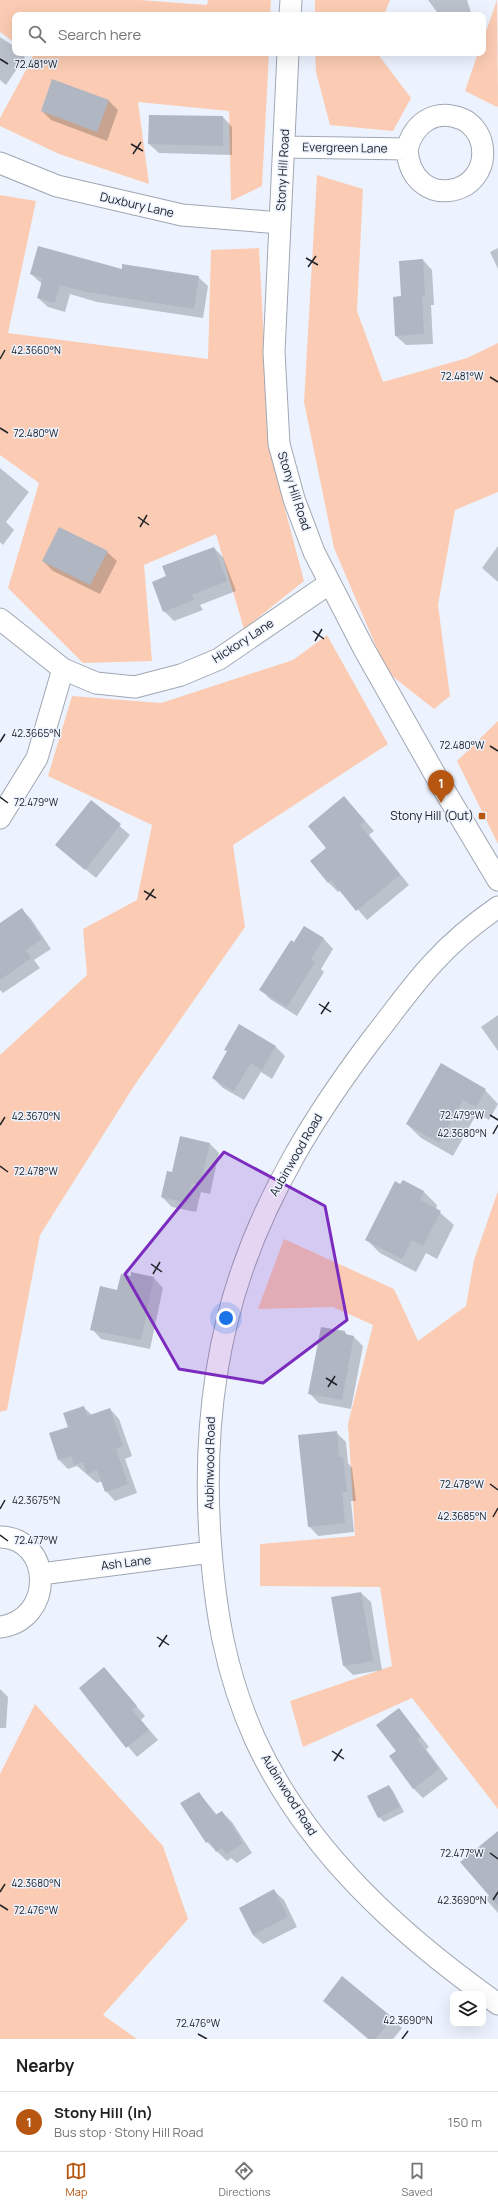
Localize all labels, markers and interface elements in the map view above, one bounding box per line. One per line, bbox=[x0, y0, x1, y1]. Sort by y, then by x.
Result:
search box bbox=[12, 12, 486, 56]
icon: search bbox=[26, 23, 48, 45]
text: Search here bbox=[58, 24, 141, 45]
text: 72.481°W bbox=[15, 57, 58, 71]
street label: Stony Hill Road bbox=[272, 129, 293, 211]
street label: Evergreen Lane bbox=[302, 138, 388, 157]
street label: Duxbury Lane bbox=[98, 188, 176, 221]
text: 42.3660°N bbox=[11, 343, 61, 357]
text: 72.481°W bbox=[441, 369, 484, 383]
text: 72.480°W bbox=[14, 426, 59, 440]
street label: Stony Hill Road bbox=[274, 449, 315, 533]
street label: Hickory Lane bbox=[209, 614, 277, 667]
text: 42.3665°N bbox=[11, 726, 61, 740]
text: 72.480°W bbox=[440, 738, 485, 752]
pin: 1 bbox=[428, 770, 454, 803]
text: 72.479°W bbox=[14, 795, 59, 809]
place label: Stony Hill (Out) bbox=[390, 807, 474, 824]
marker: Stony Hill (Out) bbox=[477, 811, 487, 821]
text: 72.479°W bbox=[440, 1108, 485, 1122]
text: 42.3670°N bbox=[12, 1109, 60, 1123]
street label: Aubinwood Road bbox=[265, 1110, 326, 1199]
text: 42.3680°N bbox=[437, 1126, 487, 1140]
text: 72.478°W bbox=[14, 1164, 59, 1178]
your location bbox=[216, 1308, 236, 1328]
street label: Aubinwood Road bbox=[200, 1416, 219, 1510]
text: 72.478°W bbox=[440, 1477, 485, 1491]
text: 42.3675°N bbox=[12, 1493, 60, 1507]
text: 42.3685°N bbox=[438, 1509, 487, 1523]
text: 72.477°W bbox=[14, 1533, 58, 1547]
street label: Ash Lane bbox=[100, 1551, 152, 1574]
street label: Aubinwood Road bbox=[258, 1751, 321, 1839]
text: 72.477°W bbox=[440, 1846, 484, 1860]
text: 42.3680°N bbox=[11, 1876, 61, 1890]
text: 42.3690°N bbox=[437, 1893, 487, 1907]
text: 72.476°W bbox=[14, 1903, 59, 1917]
map controls bbox=[450, 1991, 486, 2027]
button: layers bbox=[450, 1991, 486, 2027]
text: 42.3690°N bbox=[383, 2013, 433, 2027]
text: 72.476°W bbox=[176, 2016, 221, 2030]
text: Nearby bbox=[16, 2054, 74, 2077]
text: Stony Hill (In) bbox=[54, 2102, 153, 2123]
text: 1 bbox=[26, 2113, 32, 2131]
text: 150 m bbox=[448, 2113, 482, 2131]
text: Bus stop · Stony Hill Road bbox=[54, 2123, 203, 2141]
tab: Map bbox=[65, 2160, 87, 2199]
tab: Directions bbox=[218, 2160, 271, 2199]
tab: Saved bbox=[402, 2160, 433, 2199]

